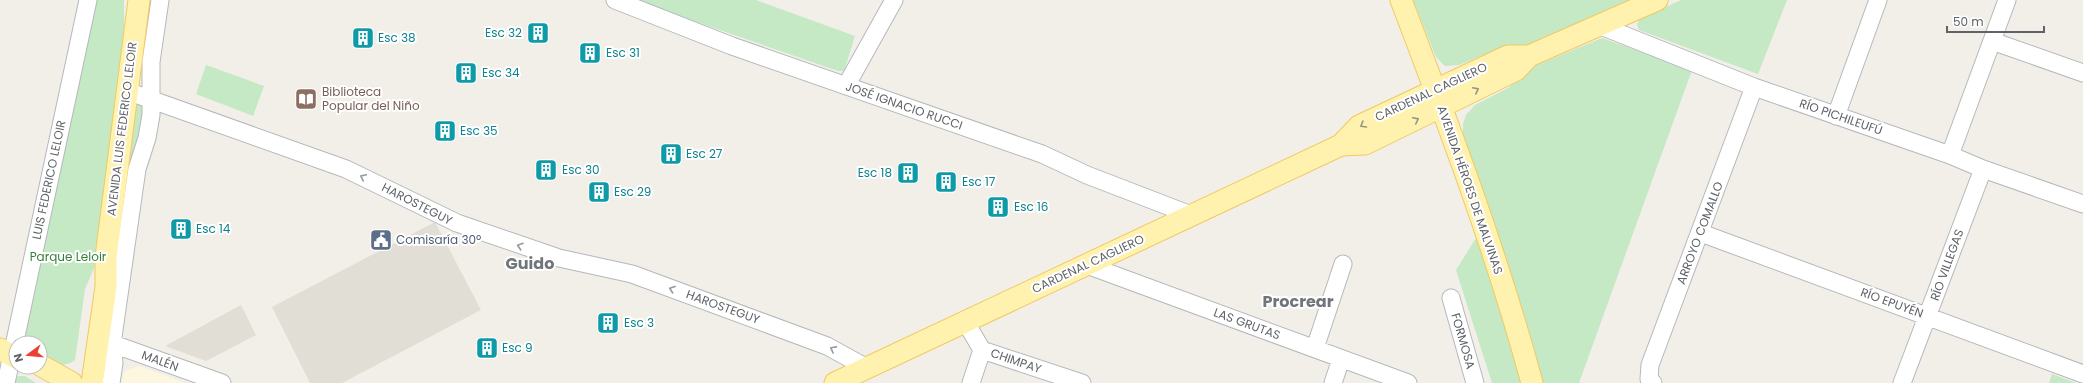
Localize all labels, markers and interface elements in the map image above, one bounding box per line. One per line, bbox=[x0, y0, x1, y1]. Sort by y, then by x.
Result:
scale bar bbox=[1947, 8, 2044, 34]
text: 50 m bbox=[1953, 13, 1984, 30]
building icon: Esc 32 bbox=[525, 20, 551, 46]
place label: Esc 32 bbox=[485, 24, 522, 41]
building icon: Esc 38 bbox=[350, 25, 376, 51]
place label: Esc 38 bbox=[378, 29, 416, 46]
building icon: Esc 31 bbox=[577, 40, 603, 66]
street label: AVENIDA LUIS FEDERICO LELOIR bbox=[102, 41, 141, 217]
place label: Esc 31 bbox=[606, 44, 640, 61]
street label: CARDENAL CAGLIERO bbox=[1372, 58, 1490, 125]
building icon: Esc 34 bbox=[453, 60, 479, 86]
place label: Esc 34 bbox=[482, 64, 520, 81]
street label: JOSÉ IGNACIO RUCCI bbox=[843, 78, 965, 134]
place label: Biblioteca Popular del Niño bbox=[322, 83, 420, 114]
library icon: Biblioteca Popular del Niño bbox=[293, 86, 319, 112]
one-way arrow bbox=[1472, 87, 1480, 95]
street label: RÍO PICHILEUFÚ bbox=[1797, 94, 1885, 139]
street label: AVENIDA HÉROES DE MALVINAS bbox=[1434, 103, 1507, 276]
one-way arrow bbox=[1412, 117, 1420, 125]
building icon: Esc 35 bbox=[432, 118, 458, 144]
street label: LUIS FEDERICO LELOIR bbox=[28, 119, 69, 241]
one-way arrow bbox=[1360, 121, 1367, 128]
place label: Esc 35 bbox=[460, 122, 498, 139]
building icon: Esc 27 bbox=[658, 141, 684, 167]
place label: Esc 27 bbox=[686, 145, 723, 162]
building icon: Esc 30 bbox=[533, 157, 559, 183]
building icon: Esc 18 bbox=[895, 160, 921, 186]
place label: Esc 30 bbox=[562, 161, 600, 178]
place label: Esc 18 bbox=[858, 164, 892, 181]
building icon: Esc 17 bbox=[933, 169, 959, 195]
place label: Esc 17 bbox=[962, 173, 996, 190]
one-way arrow bbox=[359, 174, 367, 182]
street label: HAROSTEGUY bbox=[379, 178, 456, 229]
building icon: Esc 29 bbox=[586, 179, 612, 205]
street label: ARROYO COMALLO bbox=[1672, 179, 1727, 287]
place label: Esc 29 bbox=[614, 183, 651, 200]
building icon: Esc 16 bbox=[985, 194, 1011, 220]
place label: Esc 16 bbox=[1014, 198, 1048, 215]
building icon: Esc 14 bbox=[168, 216, 194, 242]
place label: Esc 14 bbox=[196, 220, 231, 237]
public building icon: Comisaría 30º bbox=[368, 227, 394, 253]
street label: RÍO VILLEGAS bbox=[1926, 227, 1967, 303]
street label: CARDENAL CAGLIERO bbox=[1029, 230, 1147, 297]
place label: Comisaría 30º bbox=[396, 231, 481, 248]
one-way arrow bbox=[517, 242, 524, 250]
park label: Parque Leloir bbox=[30, 248, 107, 265]
district label: Guido bbox=[506, 252, 554, 275]
street label: RÍO EPUYÉN bbox=[1858, 283, 1926, 322]
one-way arrow bbox=[668, 285, 675, 293]
street label: HAROSTEGUY bbox=[684, 285, 762, 328]
district label: Procrear bbox=[1262, 290, 1334, 313]
street label: LAS GRUTAS bbox=[1211, 304, 1283, 343]
building icon: Esc 3 bbox=[595, 310, 621, 336]
street label: FORMOSA bbox=[1447, 311, 1480, 371]
place label: Esc 3 bbox=[624, 314, 654, 331]
north arrow bbox=[8, 335, 48, 375]
building icon: Esc 9 bbox=[474, 335, 500, 361]
place label: Esc 9 bbox=[502, 339, 532, 356]
street label: CHIMPAY bbox=[988, 344, 1044, 377]
street label: MALÉN bbox=[139, 346, 181, 375]
one-way arrow bbox=[830, 346, 837, 353]
text: N bbox=[10, 352, 27, 364]

